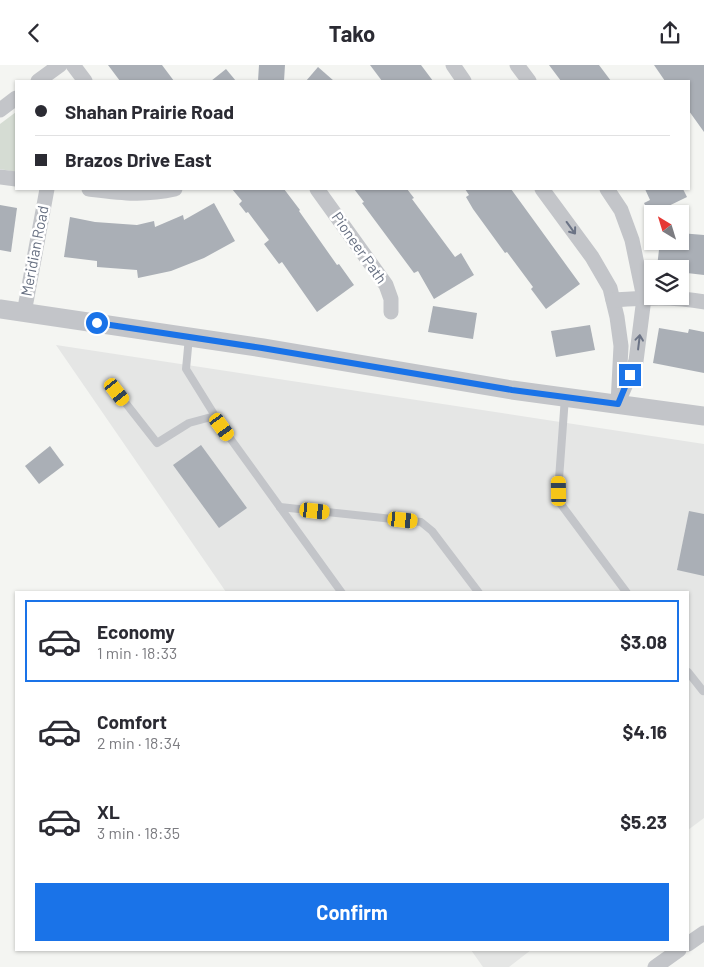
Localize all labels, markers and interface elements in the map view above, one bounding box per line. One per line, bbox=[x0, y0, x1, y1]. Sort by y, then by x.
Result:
icon: back bbox=[20, 19, 48, 47]
icon: share bbox=[656, 19, 684, 47]
text: Tako bbox=[329, 20, 375, 46]
text: Shahan Prairie Road bbox=[65, 100, 234, 123]
text: Brazos Drive East bbox=[65, 148, 212, 171]
street label: Meridian Road bbox=[16, 204, 52, 298]
north arrow bbox=[644, 205, 689, 250]
map controls bbox=[644, 205, 689, 305]
street label: Pioneer Path bbox=[329, 208, 391, 287]
one-way arrow bbox=[566, 221, 576, 235]
button: layers bbox=[644, 260, 689, 305]
route start bbox=[86, 312, 108, 334]
one-way arrow bbox=[634, 334, 644, 350]
route end bbox=[619, 364, 641, 386]
car bbox=[101, 376, 132, 408]
car bbox=[207, 410, 236, 444]
car bbox=[551, 476, 566, 506]
car bbox=[299, 502, 330, 520]
car bbox=[387, 511, 418, 529]
icon: car bbox=[37, 619, 82, 664]
text: Economy bbox=[97, 620, 175, 643]
text: $3.08 bbox=[620, 630, 667, 653]
text: 1 min · 18:33 bbox=[97, 643, 177, 662]
icon: car bbox=[37, 709, 82, 754]
text: Comfort bbox=[97, 710, 167, 733]
text: $4.16 bbox=[623, 720, 667, 743]
text: 2 min · 18:34 bbox=[97, 733, 181, 752]
icon: car bbox=[37, 799, 82, 844]
text: XL bbox=[97, 800, 120, 823]
text: $5.23 bbox=[620, 810, 667, 833]
text: 3 min · 18:35 bbox=[97, 823, 180, 842]
button: Confirm bbox=[35, 883, 669, 941]

